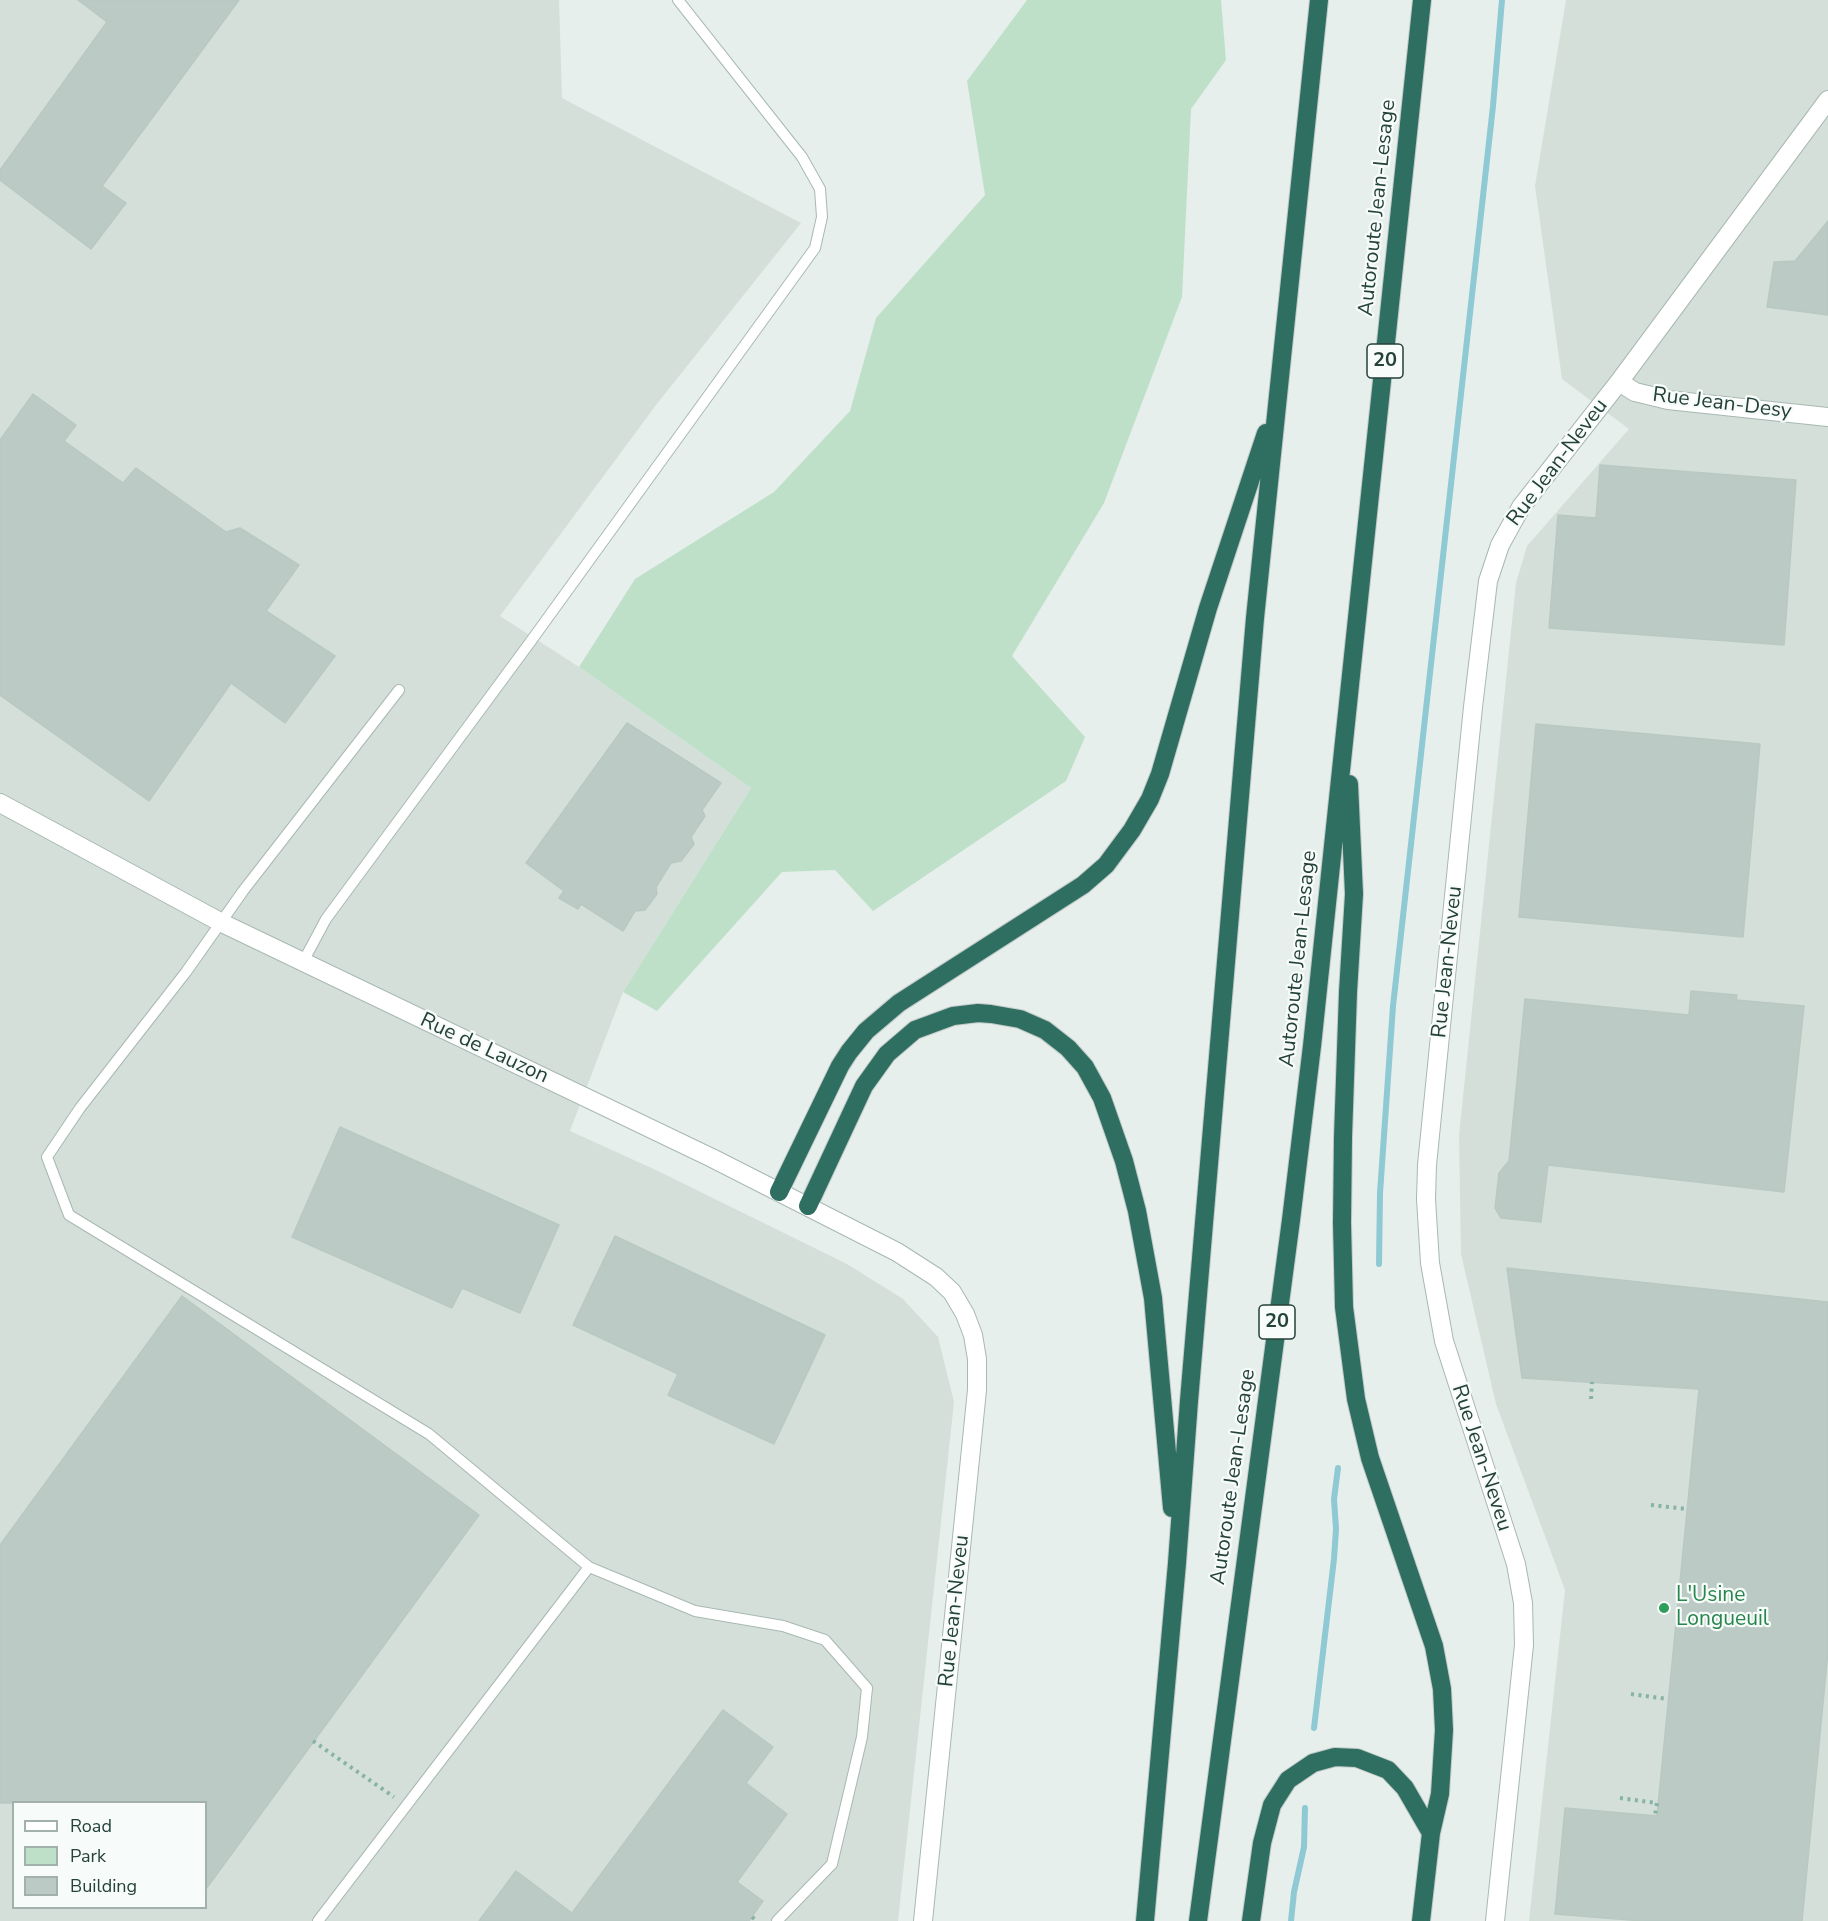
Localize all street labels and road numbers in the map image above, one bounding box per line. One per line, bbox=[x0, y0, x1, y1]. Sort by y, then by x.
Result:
street label: Autoroute Jean-Lesage bbox=[1354, 98, 1402, 318]
road number: 20 bbox=[1367, 344, 1403, 378]
street label: Rue Jean-Desy bbox=[1651, 383, 1793, 425]
street label: Rue Jean-Neveu bbox=[1502, 395, 1614, 531]
street label: Autoroute Jean-Lesage bbox=[1275, 849, 1323, 1069]
street label: Rue Jean-Neveu bbox=[1427, 885, 1469, 1039]
street label: Rue de Lauzon bbox=[416, 1008, 552, 1090]
road number: 20 bbox=[1259, 1305, 1295, 1339]
street label: Autoroute Jean-Lesage bbox=[1206, 1367, 1262, 1587]
street label: Rue Jean-Neveu bbox=[1445, 1382, 1517, 1534]
street label: Rue Jean-Neveu bbox=[934, 1534, 976, 1688]

